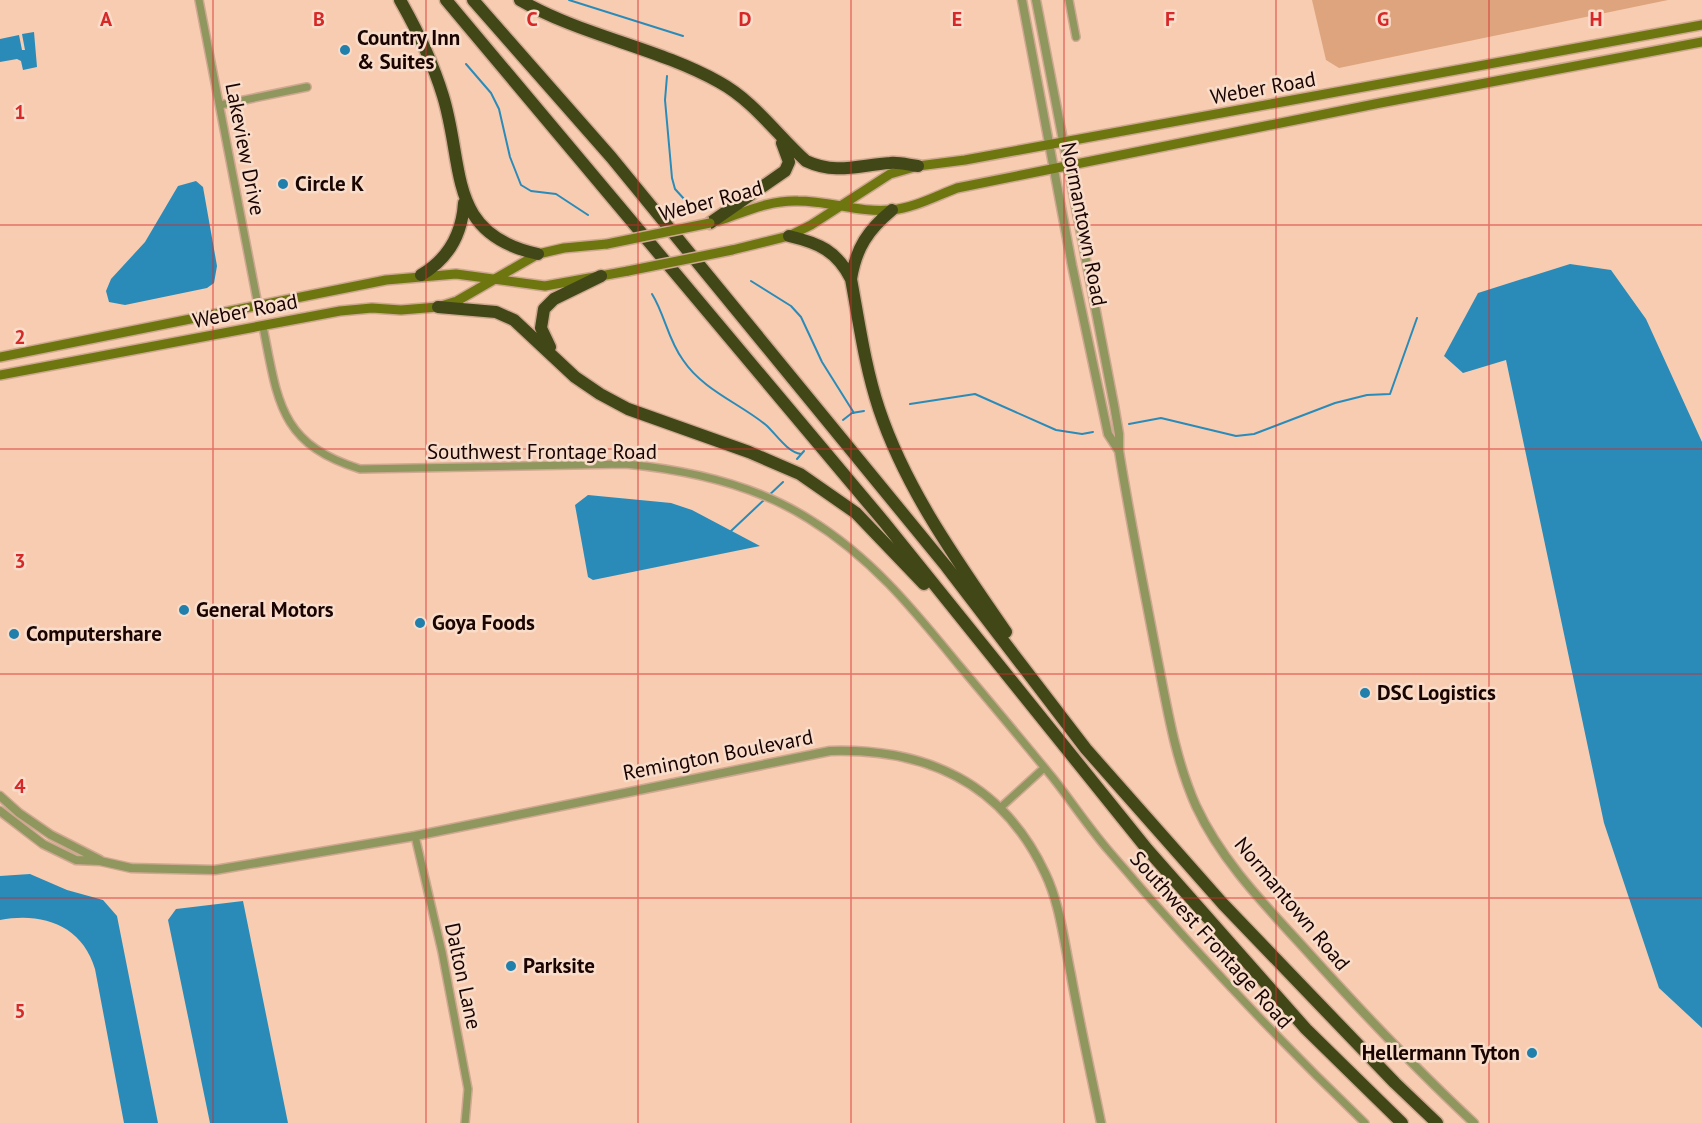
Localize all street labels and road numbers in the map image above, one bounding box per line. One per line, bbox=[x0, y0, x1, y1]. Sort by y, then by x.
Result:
street label: Weber Road bbox=[1208, 65, 1318, 110]
street label: Lakeview Drive bbox=[219, 80, 272, 218]
street label: Normantown Road bbox=[1055, 140, 1114, 308]
street label: Weber Road bbox=[656, 174, 766, 227]
street label: Weber Road bbox=[190, 287, 300, 334]
street label: Southwest Frontage Road bbox=[427, 438, 657, 465]
street label: Remington Boulevard bbox=[621, 723, 815, 786]
street label: Normantown Road bbox=[1229, 831, 1356, 976]
street label: Southwest Frontage Road bbox=[1124, 845, 1298, 1034]
street label: Dalton Lane bbox=[439, 920, 488, 1032]

